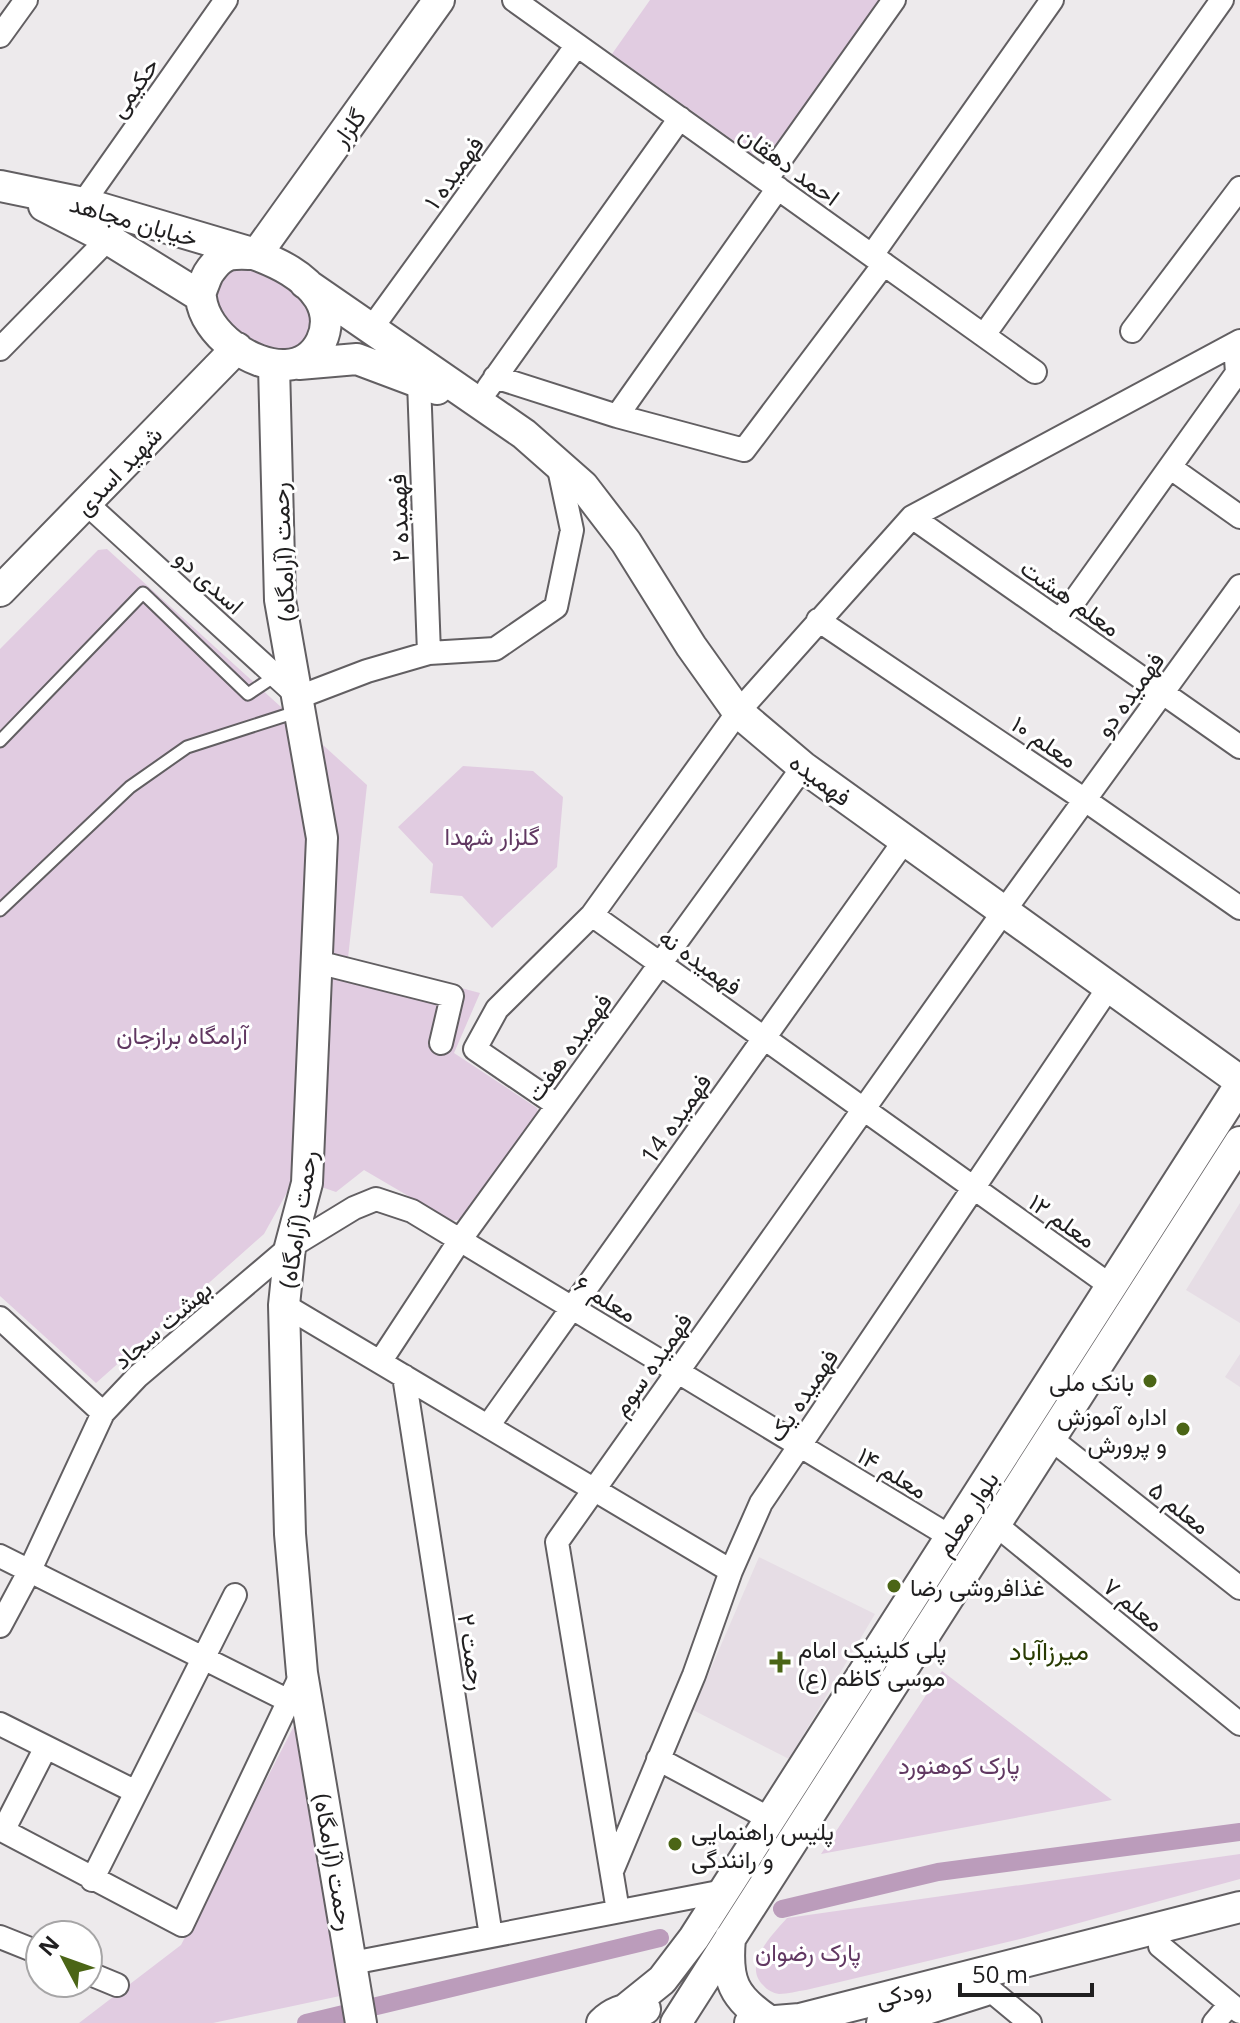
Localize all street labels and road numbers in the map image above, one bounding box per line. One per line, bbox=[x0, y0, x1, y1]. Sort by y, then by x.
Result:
street label: حکیمی bbox=[100, 50, 166, 124]
street label: گلزار bbox=[322, 101, 373, 154]
street label: احمد دهقان bbox=[733, 117, 847, 213]
street label: فهمیده ۱ bbox=[415, 129, 491, 215]
street label: خیابان مجاهد bbox=[66, 186, 202, 254]
street label: شهید اسدی bbox=[67, 418, 169, 522]
street label: فهمیده ۲ bbox=[380, 473, 416, 563]
street label: رحمت (آرامگاه) bbox=[262, 482, 302, 622]
street label: اسدی دو bbox=[168, 541, 252, 621]
street label: معلم هشت bbox=[1014, 551, 1128, 644]
street label: فهمیده دو bbox=[1087, 645, 1171, 743]
street label: معلم ۱۰ bbox=[1005, 707, 1084, 776]
street label: فهمیده bbox=[783, 745, 859, 813]
street label: فهمیده نه bbox=[653, 920, 749, 1002]
street label: فهمیده هفت bbox=[517, 986, 619, 1108]
street label: فهمیده 14 bbox=[632, 1066, 718, 1170]
street label: رحمت (آرامگاه) bbox=[270, 1148, 324, 1290]
street label: معلم ۱۲ bbox=[1022, 1185, 1103, 1256]
street label: معلم ۶ bbox=[568, 1267, 643, 1330]
street label: بهشت سجاد bbox=[106, 1272, 218, 1376]
street label: فهمیده سوم bbox=[603, 1306, 700, 1423]
street label: فهمیده یک bbox=[759, 1342, 845, 1448]
street label: معلم ۱۴ bbox=[851, 1438, 934, 1507]
street label: بلوار معلم bbox=[926, 1464, 1006, 1562]
street label: معلم ۵ bbox=[1142, 1473, 1218, 1542]
street label: معلم ۷ bbox=[1096, 1569, 1171, 1640]
street label: رحمت ۲ bbox=[451, 1611, 495, 1693]
street label: رحمت (آرامگاه) bbox=[307, 1791, 363, 1933]
street label: رودکی bbox=[872, 1969, 934, 2015]

